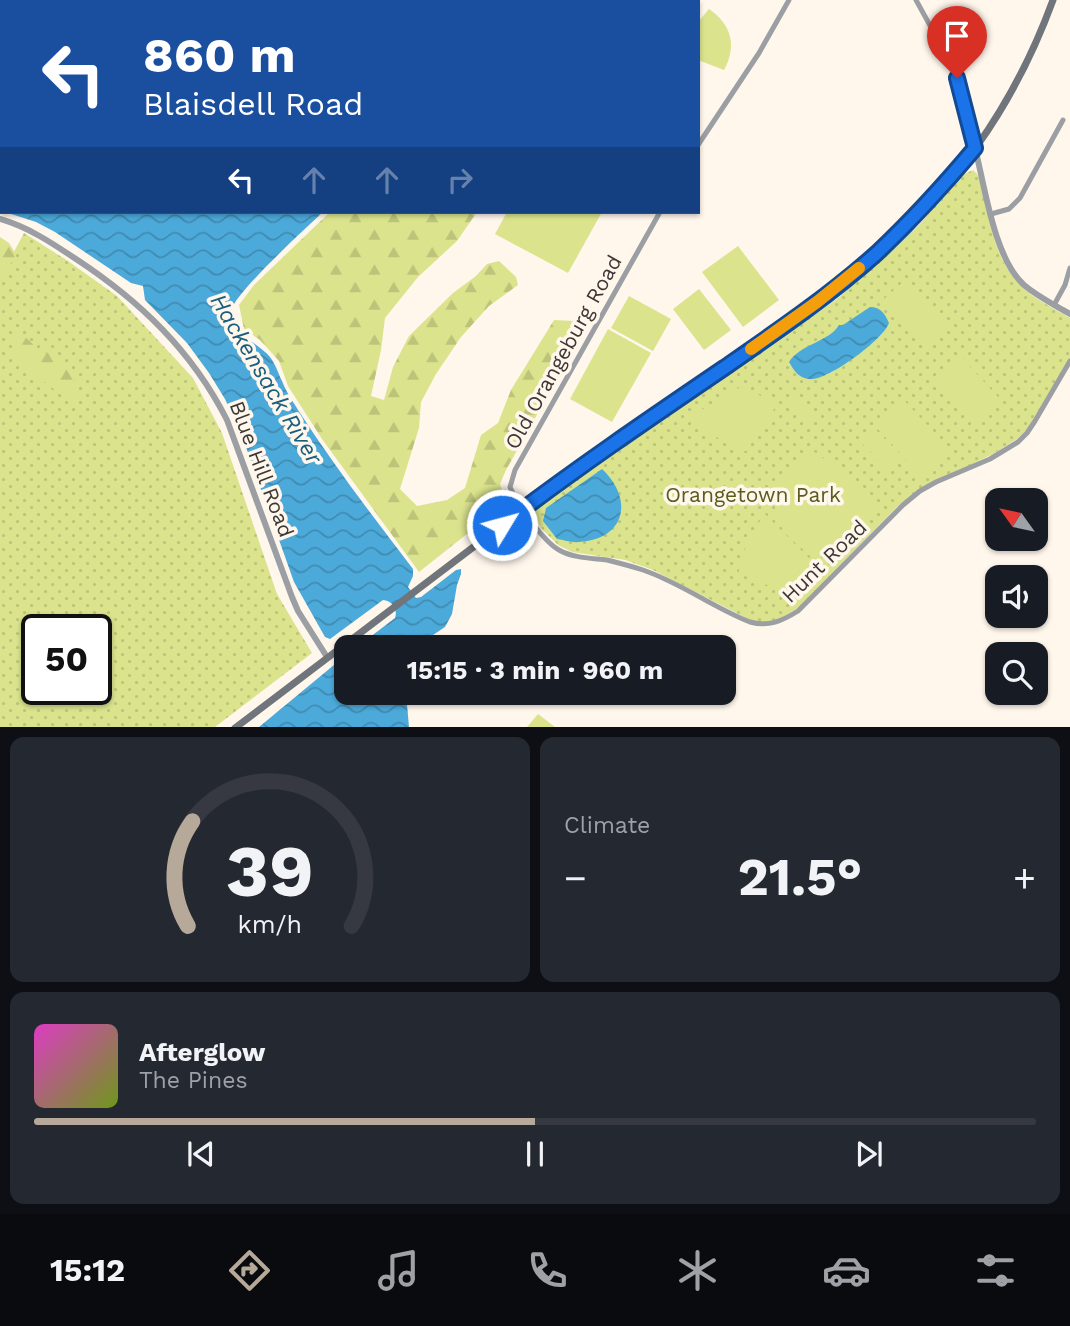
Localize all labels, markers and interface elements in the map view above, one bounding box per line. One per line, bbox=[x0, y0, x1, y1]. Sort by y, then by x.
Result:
pin bbox=[927, 6, 987, 78]
icon: arrive bbox=[938, 17, 976, 55]
text: 860 m bbox=[143, 26, 296, 84]
icon: left bbox=[28, 28, 119, 119]
text: Blaisdell Road bbox=[143, 85, 363, 123]
icon: left bbox=[222, 161, 260, 199]
icon: ahead bbox=[295, 161, 333, 199]
icon: ahead bbox=[368, 161, 406, 199]
icon: right bbox=[441, 161, 479, 199]
street label: Old Orangeburg Road bbox=[499, 250, 627, 454]
water label: Hackensack River bbox=[204, 289, 328, 470]
street label: Blue Hill Road bbox=[225, 397, 299, 541]
park label: Orangetown Park bbox=[665, 482, 841, 507]
position arrow bbox=[465, 488, 539, 562]
north arrow bbox=[985, 488, 1048, 551]
map controls bbox=[985, 488, 1048, 705]
street label: Hunt Road bbox=[776, 514, 872, 608]
button: sound bbox=[985, 565, 1048, 628]
speed limit sign: 50 bbox=[21, 614, 112, 705]
button: search bbox=[985, 642, 1048, 705]
text: 15:15 · 3 min · 960 m bbox=[407, 655, 663, 685]
text: Climate bbox=[564, 812, 650, 839]
text: 39 bbox=[226, 828, 314, 914]
text: 21.5° bbox=[738, 847, 862, 908]
text: − bbox=[564, 856, 587, 900]
text: + bbox=[1013, 856, 1036, 900]
text: km/h bbox=[238, 909, 302, 938]
text: Afterglow bbox=[139, 1037, 265, 1067]
text: The Pines bbox=[139, 1067, 248, 1094]
icon: previous bbox=[182, 1135, 220, 1173]
icon: pause bbox=[516, 1135, 554, 1173]
icon: next bbox=[850, 1135, 888, 1173]
icon: directions bbox=[225, 1246, 274, 1295]
icon: music bbox=[374, 1246, 423, 1295]
icon: phone bbox=[523, 1246, 572, 1295]
icon: climate bbox=[673, 1246, 722, 1295]
icon: car bbox=[822, 1246, 871, 1295]
icon: filters bbox=[971, 1246, 1020, 1295]
text: 15:12 bbox=[50, 1251, 125, 1289]

